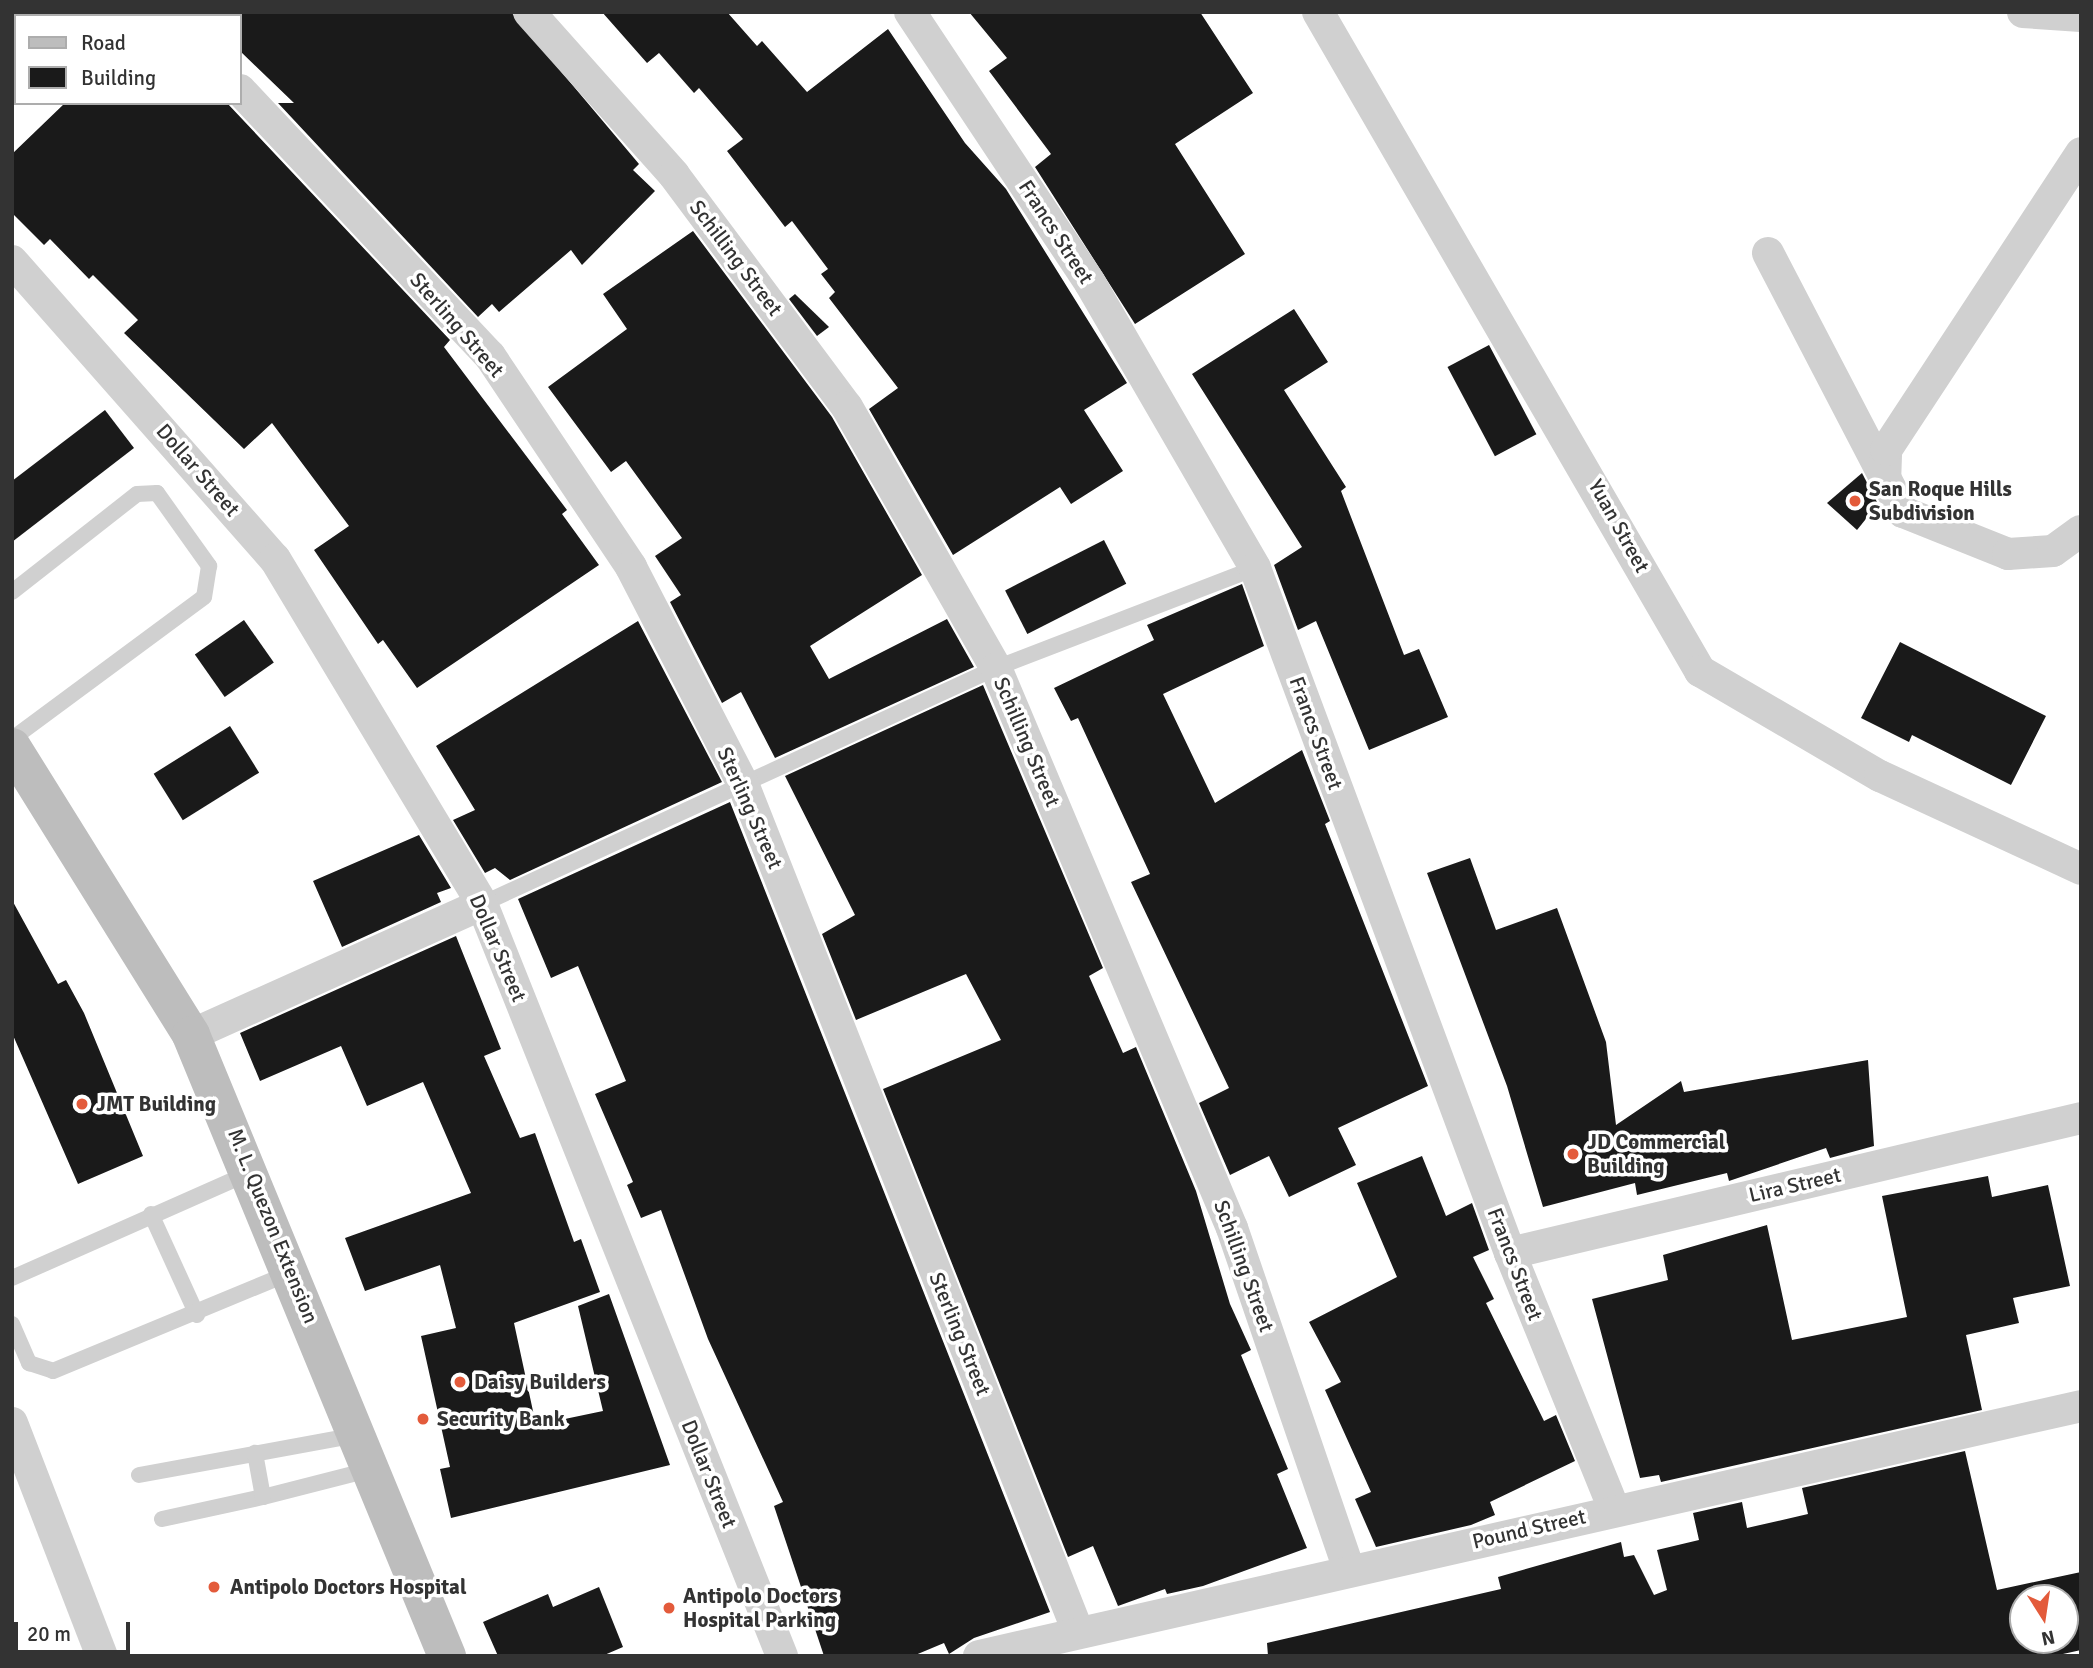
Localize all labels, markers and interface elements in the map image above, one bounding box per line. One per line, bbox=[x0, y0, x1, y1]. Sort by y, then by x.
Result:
legend bbox=[14, 14, 242, 105]
text: Road bbox=[81, 30, 126, 56]
text: Building bbox=[81, 65, 156, 91]
street label: Francs Street bbox=[1013, 175, 1099, 289]
street label: Schilling Street bbox=[684, 195, 788, 321]
street label: Sterling Street bbox=[405, 267, 509, 383]
street label: Dollar Street bbox=[151, 419, 245, 521]
street label: Yuan Street bbox=[1583, 475, 1655, 577]
place label: San Roque Hills Subdivision bbox=[1869, 476, 2012, 526]
marker: San Roque Hills Subdivision bbox=[1847, 493, 1863, 509]
street label: Schilling Street bbox=[988, 673, 1066, 811]
street label: Francs Street bbox=[1284, 673, 1348, 793]
street label: Sterling Street bbox=[712, 743, 788, 873]
street label: Dollar Street bbox=[464, 890, 532, 1006]
place label: JMT Building bbox=[96, 1091, 216, 1117]
marker: JMT Building bbox=[74, 1096, 90, 1112]
street label: M. L. Quezon Extension bbox=[222, 1125, 324, 1327]
place label: JD Commercial Building bbox=[1587, 1129, 1725, 1179]
marker: JD Commercial Building bbox=[1565, 1146, 1581, 1162]
street label: Lira Street bbox=[1746, 1162, 1844, 1208]
street label: Schilling Street bbox=[1209, 1197, 1279, 1335]
street label: Francs Street bbox=[1482, 1204, 1548, 1324]
street label: Sterling Street bbox=[924, 1269, 996, 1399]
place label: Daisy Builders bbox=[474, 1369, 606, 1395]
marker: Daisy Builders bbox=[452, 1374, 468, 1390]
place label: Security Bank bbox=[437, 1406, 565, 1432]
marker: Security Bank bbox=[415, 1411, 431, 1427]
street label: Dollar Street bbox=[676, 1416, 742, 1532]
street label: Pound Street bbox=[1470, 1504, 1588, 1554]
place label: Antipolo Doctors Hospital bbox=[230, 1574, 466, 1600]
marker: Antipolo Doctors Hospital bbox=[204, 1577, 224, 1597]
place label: Antipolo Doctors Hospital Parking bbox=[683, 1583, 837, 1633]
north arrow bbox=[2009, 1584, 2079, 1654]
marker: Antipolo Doctors Hospital Parking bbox=[661, 1600, 677, 1616]
scale bar bbox=[18, 1608, 133, 1652]
text: 20 m bbox=[27, 1621, 71, 1647]
text: N bbox=[2039, 1624, 2057, 1651]

